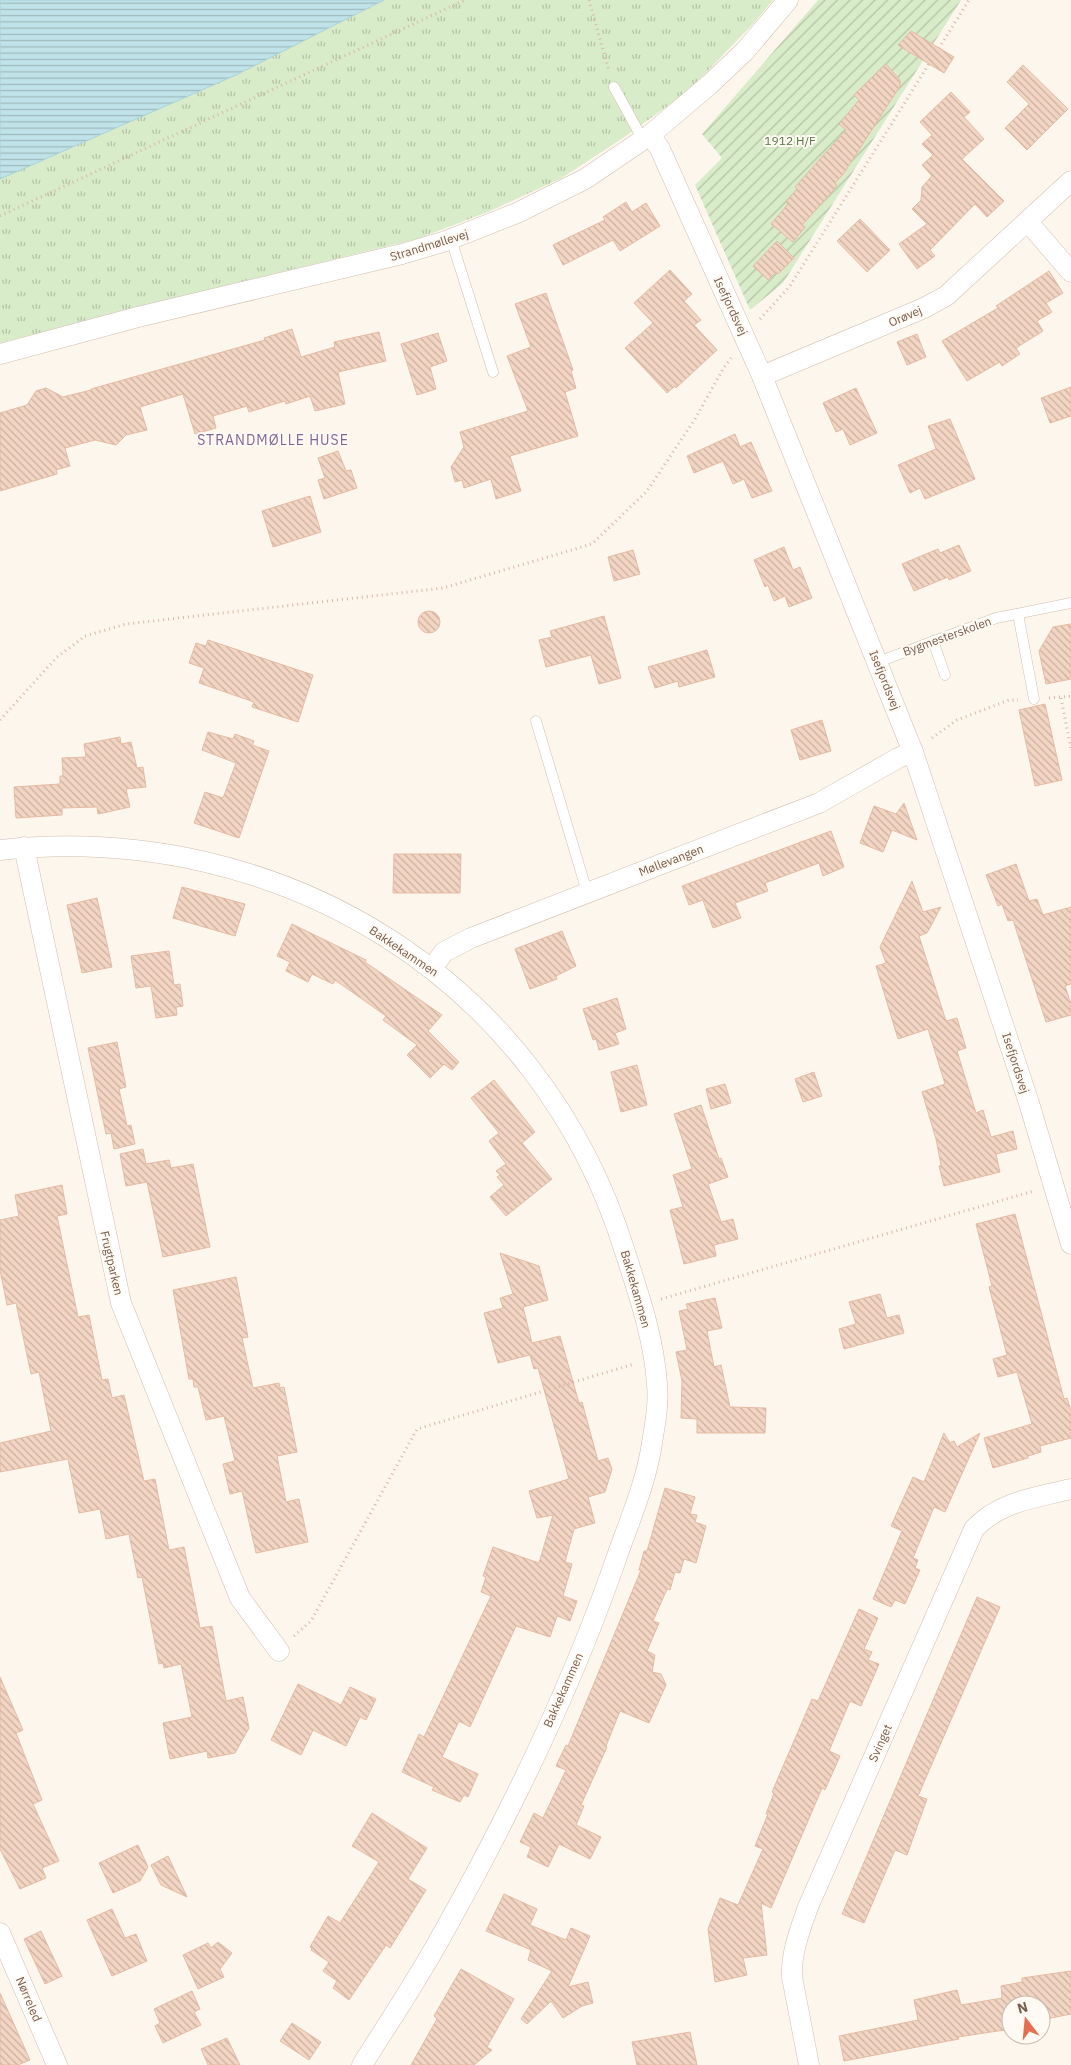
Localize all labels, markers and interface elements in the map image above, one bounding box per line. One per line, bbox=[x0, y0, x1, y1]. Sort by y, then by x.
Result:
park label: 1912 H/F bbox=[764, 133, 816, 148]
street label: Strandmøllevej bbox=[388, 226, 470, 264]
street label: Isefjordsvej bbox=[711, 274, 751, 338]
street label: Orøvej bbox=[886, 302, 924, 330]
district label: STRANDMØLLE HUSE bbox=[197, 431, 349, 449]
street label: Bygmesterskolen bbox=[901, 613, 993, 659]
street label: Isefjordsvej bbox=[866, 648, 904, 712]
street label: Møllevangen bbox=[636, 841, 706, 879]
street label: Bakkekammen bbox=[367, 922, 441, 980]
street label: Isefjordsvej bbox=[999, 1031, 1033, 1095]
street label: Frugtparken bbox=[97, 1229, 127, 1297]
street label: Bakkekammen bbox=[618, 1248, 654, 1330]
street label: Bakkekammen bbox=[540, 1650, 586, 1730]
street label: Svinget bbox=[865, 1722, 895, 1764]
street label: Nørreled bbox=[13, 1974, 45, 2024]
north arrow bbox=[1001, 1995, 1051, 2045]
text: N bbox=[1015, 1997, 1030, 2018]

